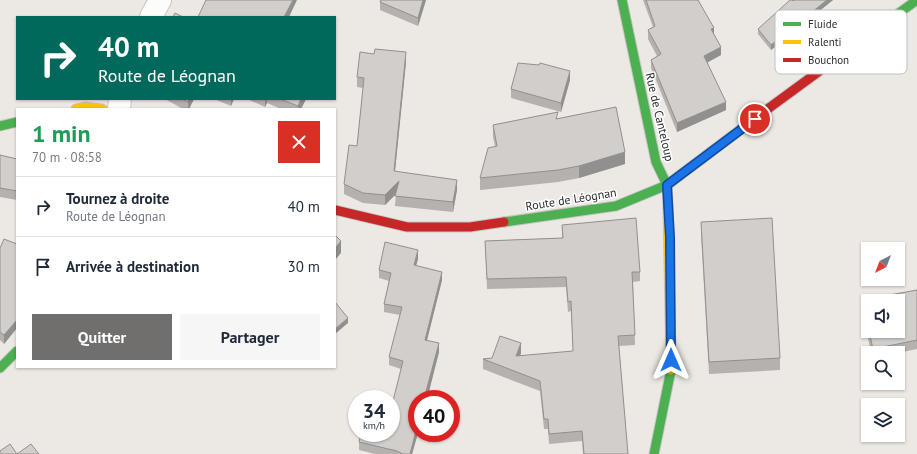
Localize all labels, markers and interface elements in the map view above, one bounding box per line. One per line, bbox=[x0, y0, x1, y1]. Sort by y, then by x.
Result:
legend bbox=[775, 10, 907, 74]
text: Fluide bbox=[808, 17, 838, 31]
text: 40 m bbox=[98, 28, 159, 65]
icon: right bbox=[32, 32, 84, 84]
text: Ralenti bbox=[808, 35, 841, 49]
text: Bouchon bbox=[808, 53, 849, 67]
text: Route de Léognan bbox=[98, 64, 236, 87]
street label: Rue de Canteloup bbox=[642, 71, 678, 163]
pin bbox=[738, 102, 772, 136]
icon: arrive bbox=[744, 108, 766, 130]
text: 1 min bbox=[32, 118, 91, 149]
button: close bbox=[278, 121, 320, 163]
text: 70 m · 08:58 bbox=[32, 149, 102, 166]
street label: Route de Léognan bbox=[524, 184, 618, 214]
text: Tournez à droite bbox=[66, 189, 169, 208]
icon: right bbox=[32, 196, 54, 218]
text: 40 m bbox=[287, 197, 320, 216]
text: Route de Léognan bbox=[66, 208, 166, 225]
north arrow bbox=[861, 242, 905, 286]
map controls bbox=[861, 242, 905, 442]
icon: arrive bbox=[32, 256, 54, 278]
text: Arrivée à destination bbox=[66, 257, 199, 276]
text: 30 m bbox=[287, 257, 320, 276]
button: sound bbox=[861, 294, 905, 338]
button: Quitter bbox=[32, 314, 172, 360]
button: Partager bbox=[180, 314, 320, 360]
position arrow bbox=[650, 339, 692, 381]
button: search bbox=[861, 346, 905, 390]
speed limit sign: 40 bbox=[408, 390, 460, 442]
text: 34 bbox=[363, 398, 385, 424]
button: layers bbox=[861, 398, 905, 442]
text: km/h bbox=[363, 419, 385, 432]

